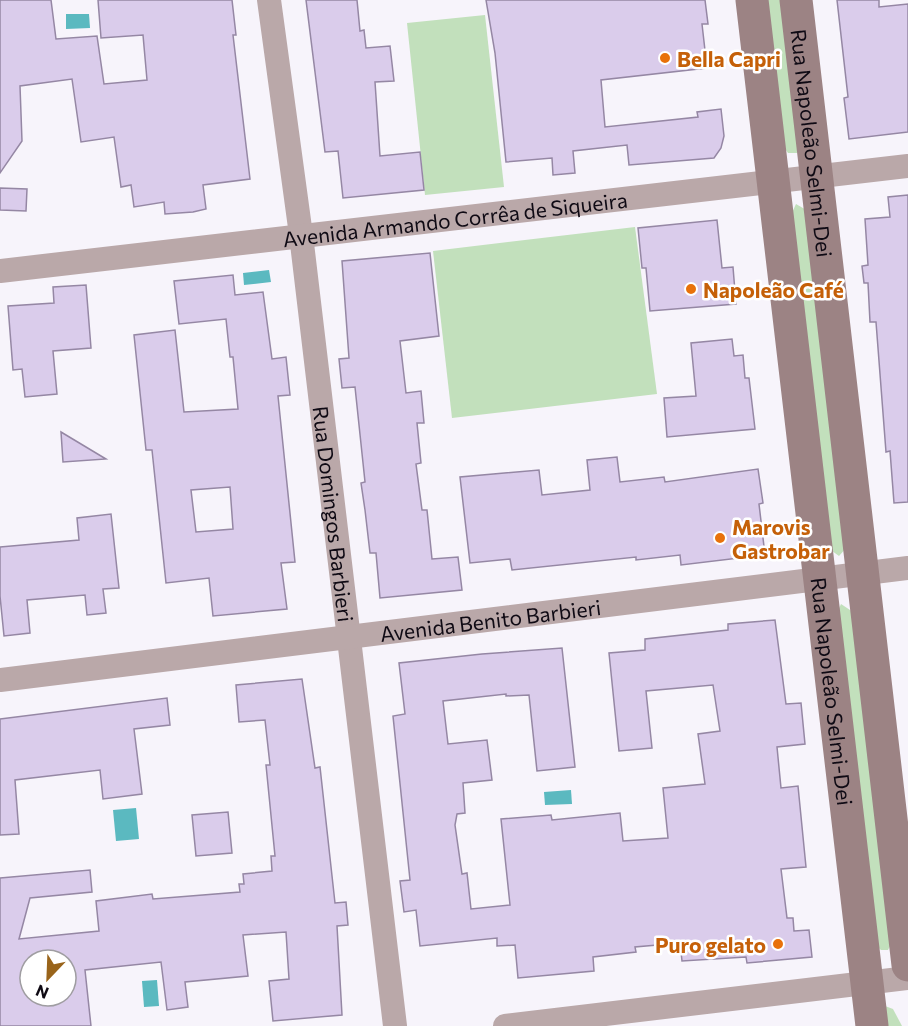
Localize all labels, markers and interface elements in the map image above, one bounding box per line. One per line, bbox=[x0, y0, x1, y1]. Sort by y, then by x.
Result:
street label: Rua Napoleão Selmi-Dei bbox=[787, 27, 838, 259]
place label: Bella Capri bbox=[677, 46, 781, 71]
marker: Bella Capri bbox=[658, 51, 672, 65]
street label: Avenida Armando Corrêa de Siqueira bbox=[281, 186, 629, 251]
place label: Napoleão Café bbox=[703, 277, 844, 302]
marker: Napoleão Café bbox=[684, 282, 698, 296]
street label: Rua Domingos Barbieri bbox=[309, 405, 359, 623]
place label: Marovis Gastrobar bbox=[732, 514, 830, 563]
marker: Marovis Gastrobar bbox=[713, 531, 727, 545]
street label: Rua Napoleão Selmi-Dei bbox=[807, 576, 859, 807]
street label: Avenida Benito Barbieri bbox=[378, 593, 602, 646]
place label: Puro gelato bbox=[655, 932, 766, 957]
marker: Puro gelato bbox=[771, 937, 785, 951]
north arrow bbox=[18, 948, 78, 1008]
text: N bbox=[33, 981, 51, 1003]

